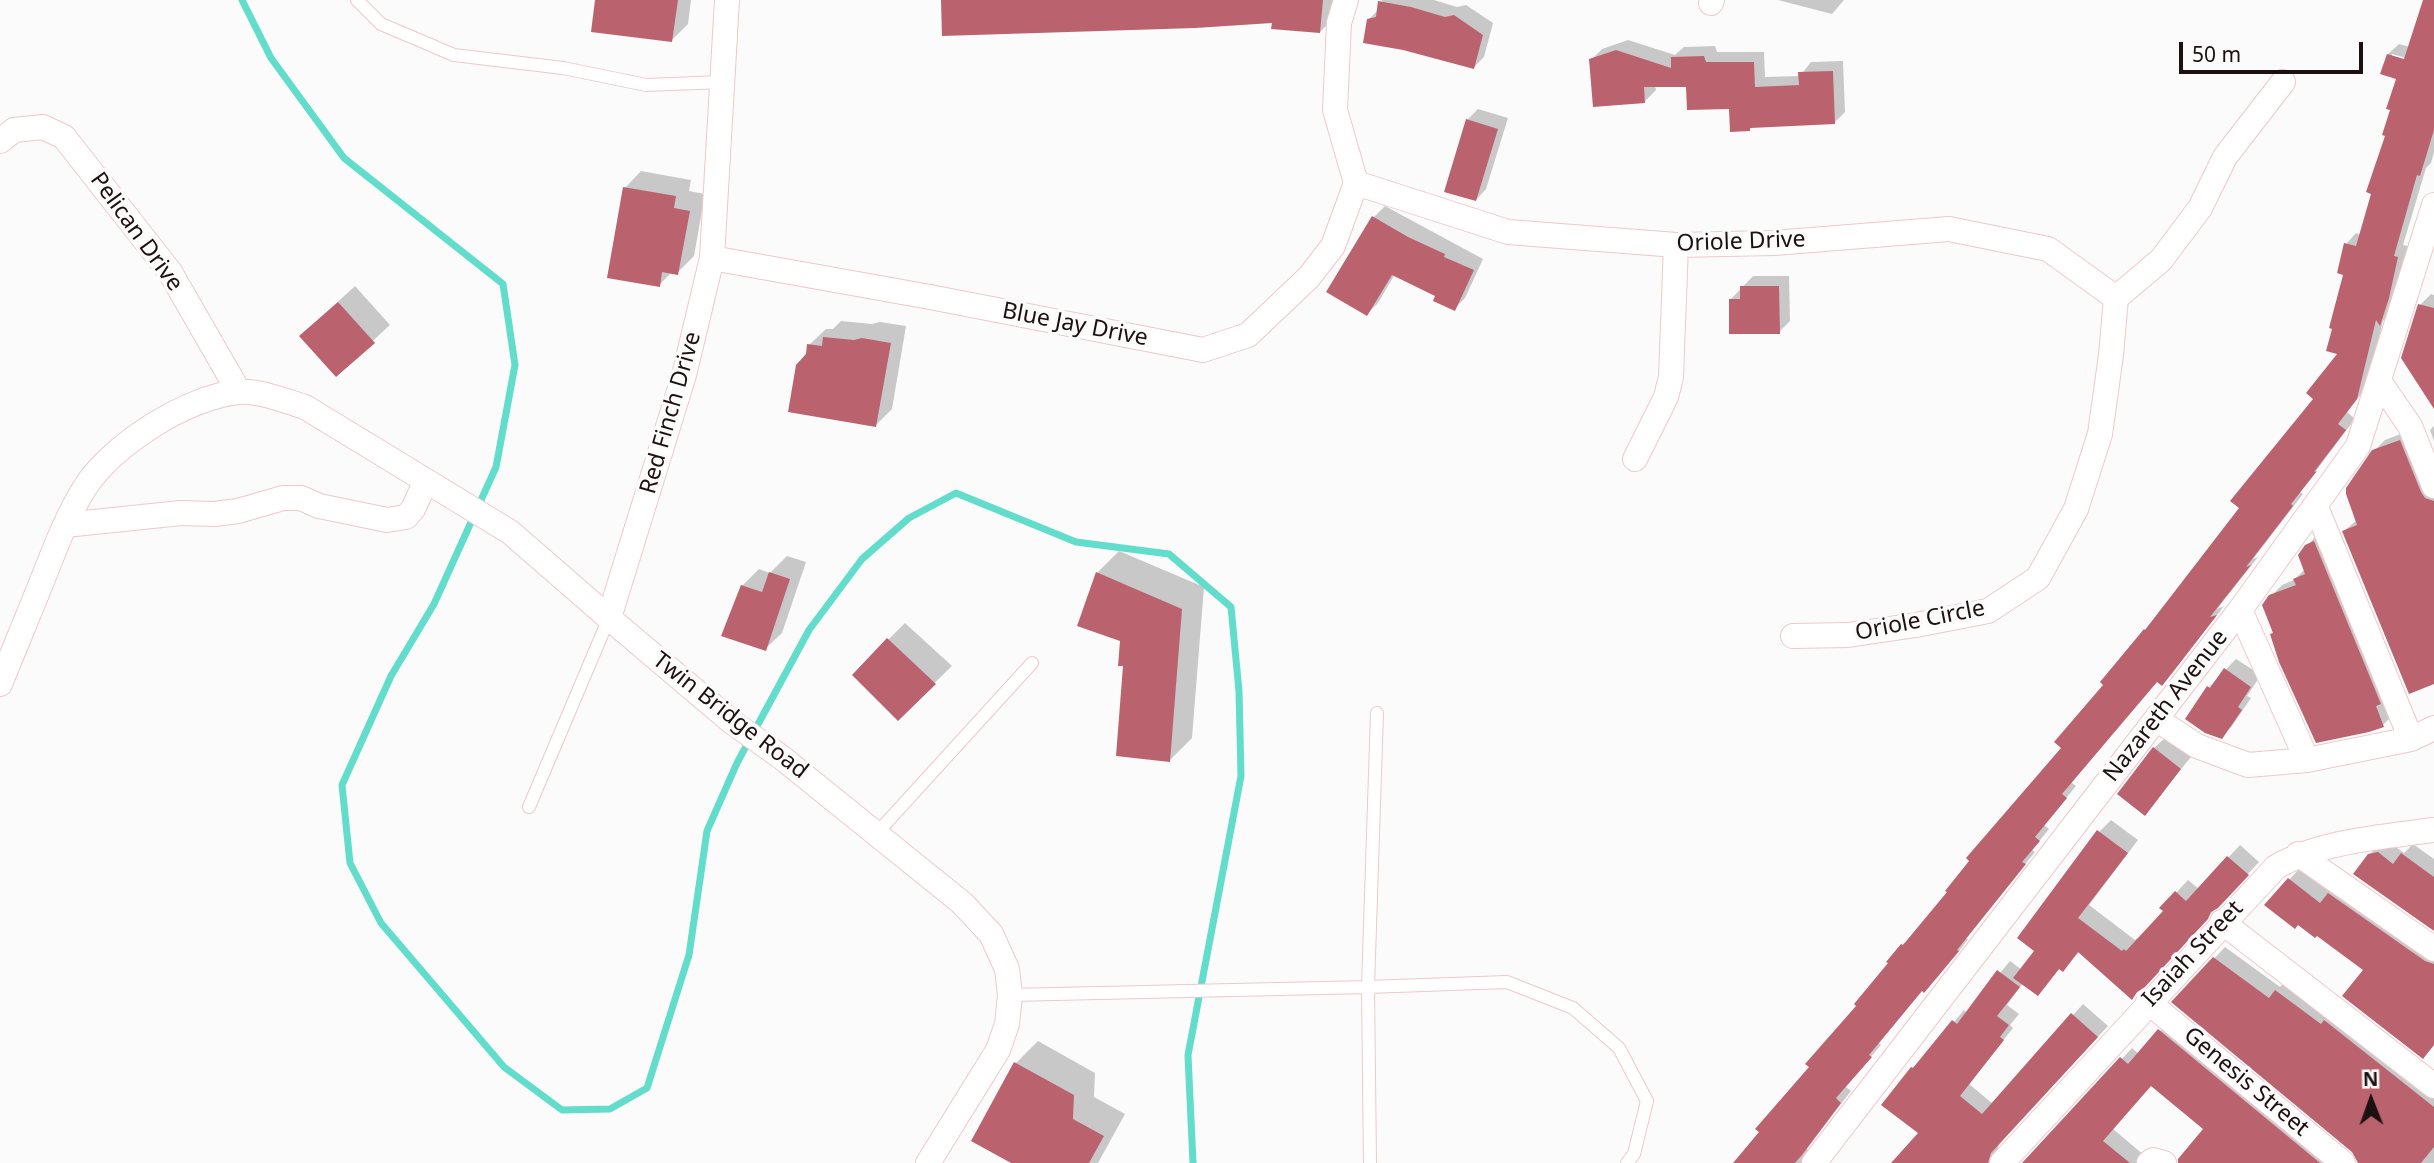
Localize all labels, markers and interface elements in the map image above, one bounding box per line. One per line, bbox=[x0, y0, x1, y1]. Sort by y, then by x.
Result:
scale bar bbox=[2182, 28, 2366, 72]
text: 50 m bbox=[2192, 40, 2241, 68]
street label: Pelican Drive bbox=[84, 167, 188, 297]
street label: Oriole Drive bbox=[1676, 226, 1806, 258]
street label: Blue Jay Drive bbox=[1000, 297, 1150, 353]
street label: Red Finch Drive bbox=[635, 329, 707, 497]
street label: Oriole Circle bbox=[1853, 595, 1987, 647]
street label: Nazareth Avenue bbox=[2098, 624, 2234, 788]
street label: Twin Bridge Road bbox=[647, 647, 813, 785]
street label: Isaiah Street bbox=[2137, 895, 2249, 1013]
street label: Genesis Street bbox=[2178, 1022, 2314, 1142]
north arrow bbox=[2336, 1065, 2406, 1135]
text: N bbox=[2363, 1066, 2379, 1092]

